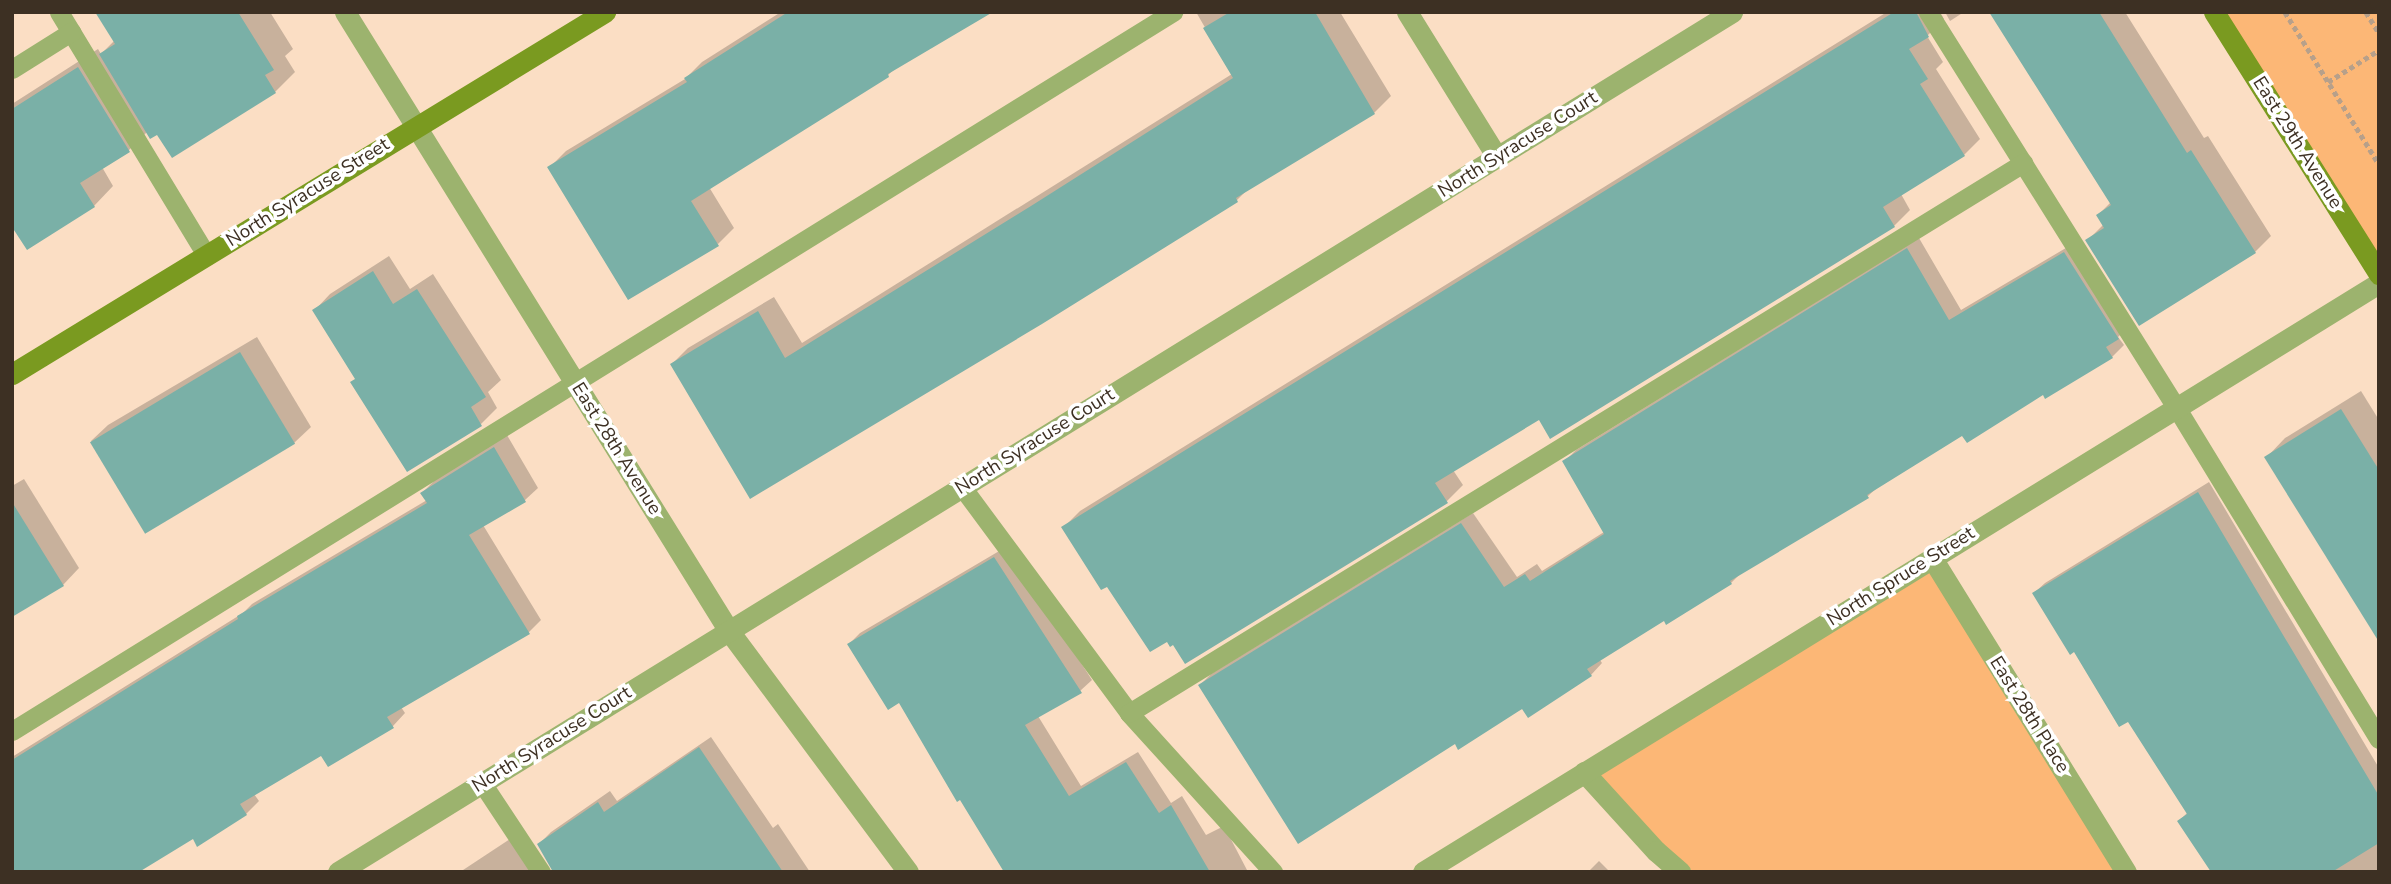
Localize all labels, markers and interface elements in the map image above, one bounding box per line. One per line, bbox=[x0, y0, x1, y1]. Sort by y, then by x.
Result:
street label: East 29th Avenue bbox=[2247, 73, 2347, 213]
street label: North Syracuse Court bbox=[1434, 87, 1602, 203]
street label: North Syracuse Street bbox=[222, 134, 394, 252]
street label: East 28th Avenue bbox=[566, 379, 666, 519]
street label: North Syracuse Court bbox=[951, 384, 1119, 500]
street label: North Spruce Street bbox=[1823, 522, 1979, 632]
street label: East 28th Place bbox=[1984, 653, 2074, 777]
street label: North Syracuse Court bbox=[468, 682, 636, 798]

